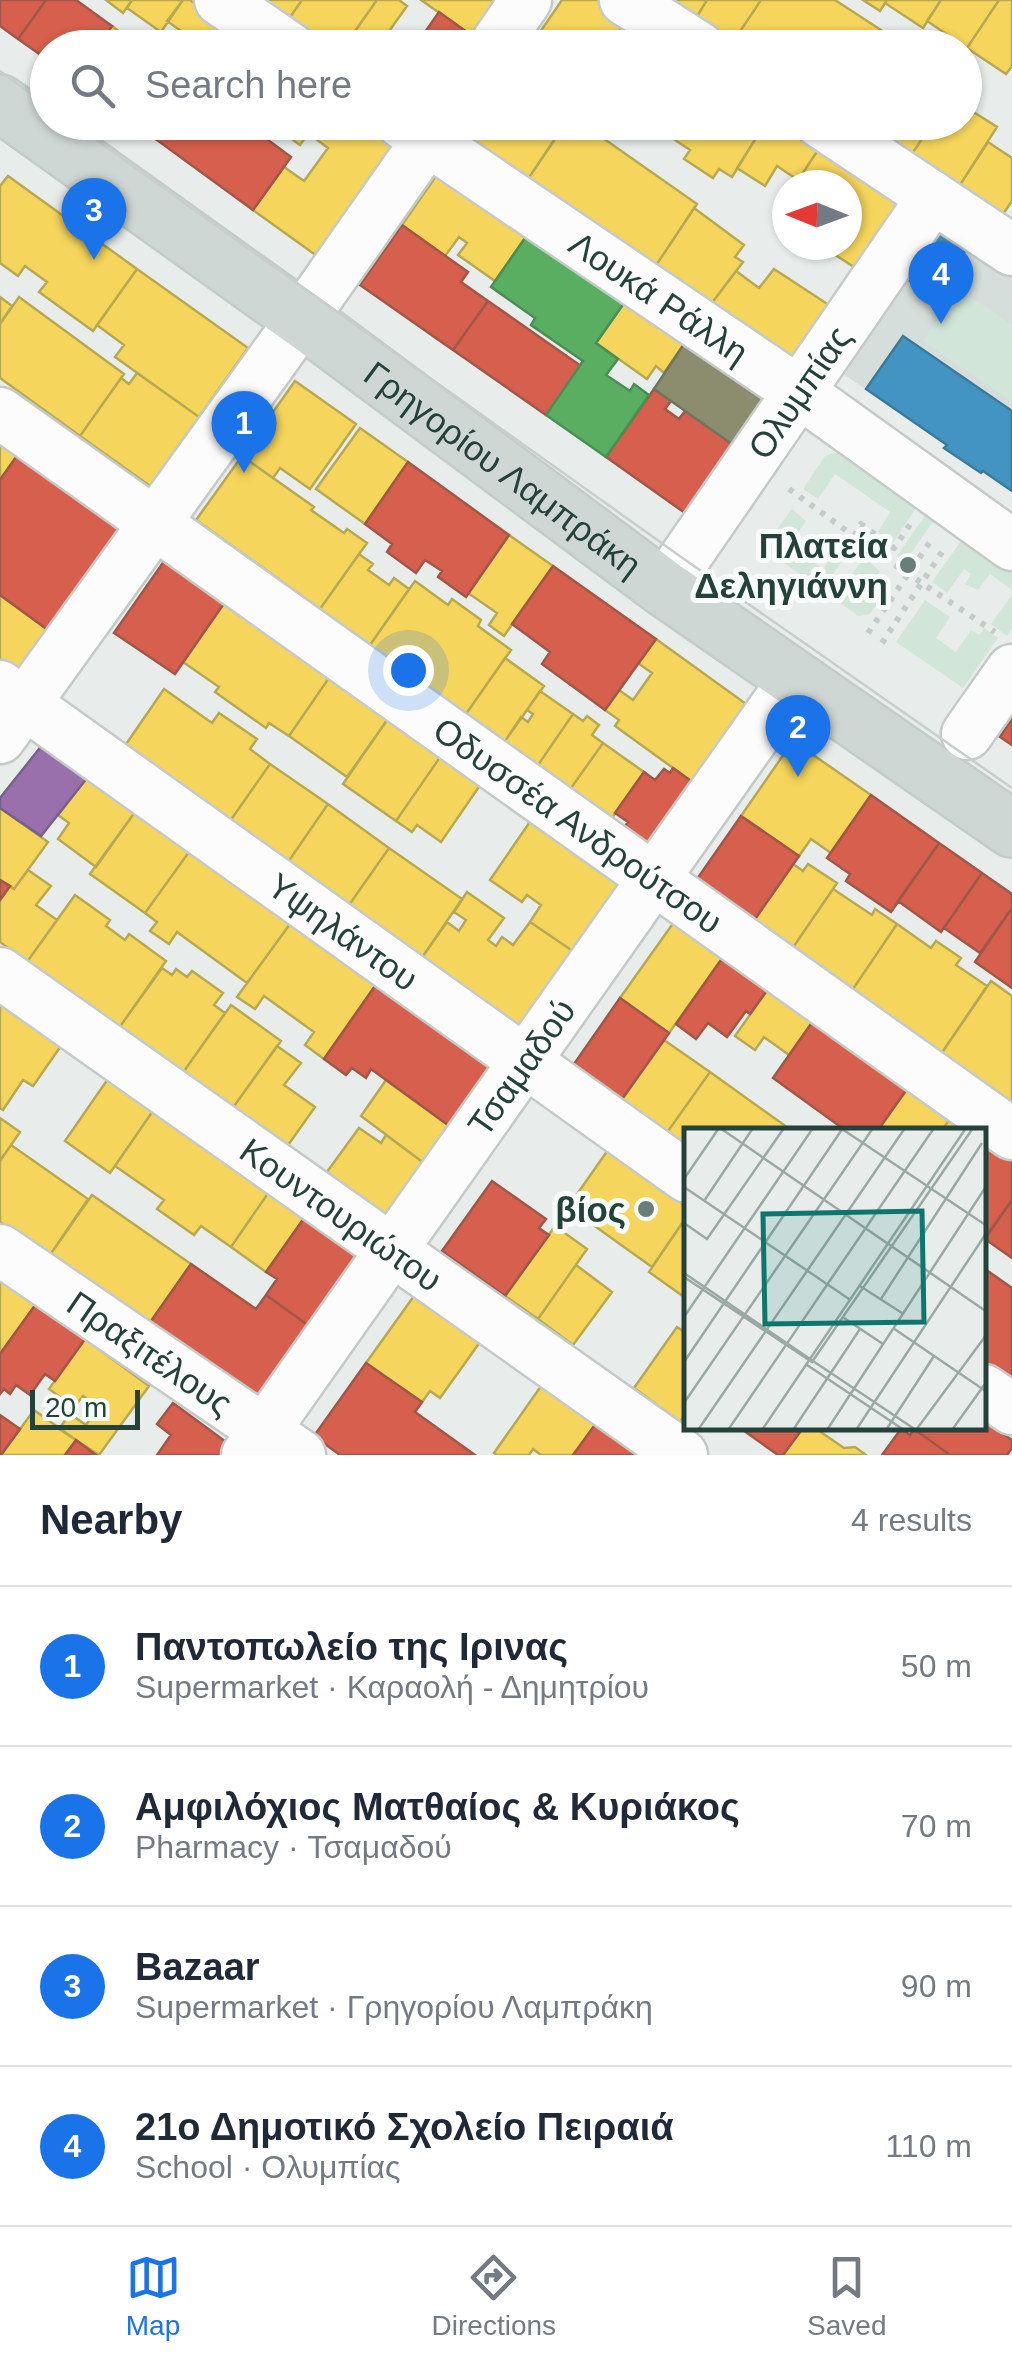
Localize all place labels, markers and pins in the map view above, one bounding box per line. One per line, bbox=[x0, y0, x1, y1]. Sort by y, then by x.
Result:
pin: 3 bbox=[62, 178, 126, 260]
pin: 4 bbox=[908, 242, 974, 324]
pin: 1 bbox=[212, 390, 276, 473]
place label: Πλατεία Δεληγιάννη bbox=[694, 526, 888, 605]
marker: Πλατεία Δεληγιάννη bbox=[897, 554, 919, 576]
pin: 2 bbox=[766, 694, 830, 777]
place label: βίος bbox=[555, 1190, 626, 1229]
marker: βίος bbox=[635, 1198, 657, 1220]

